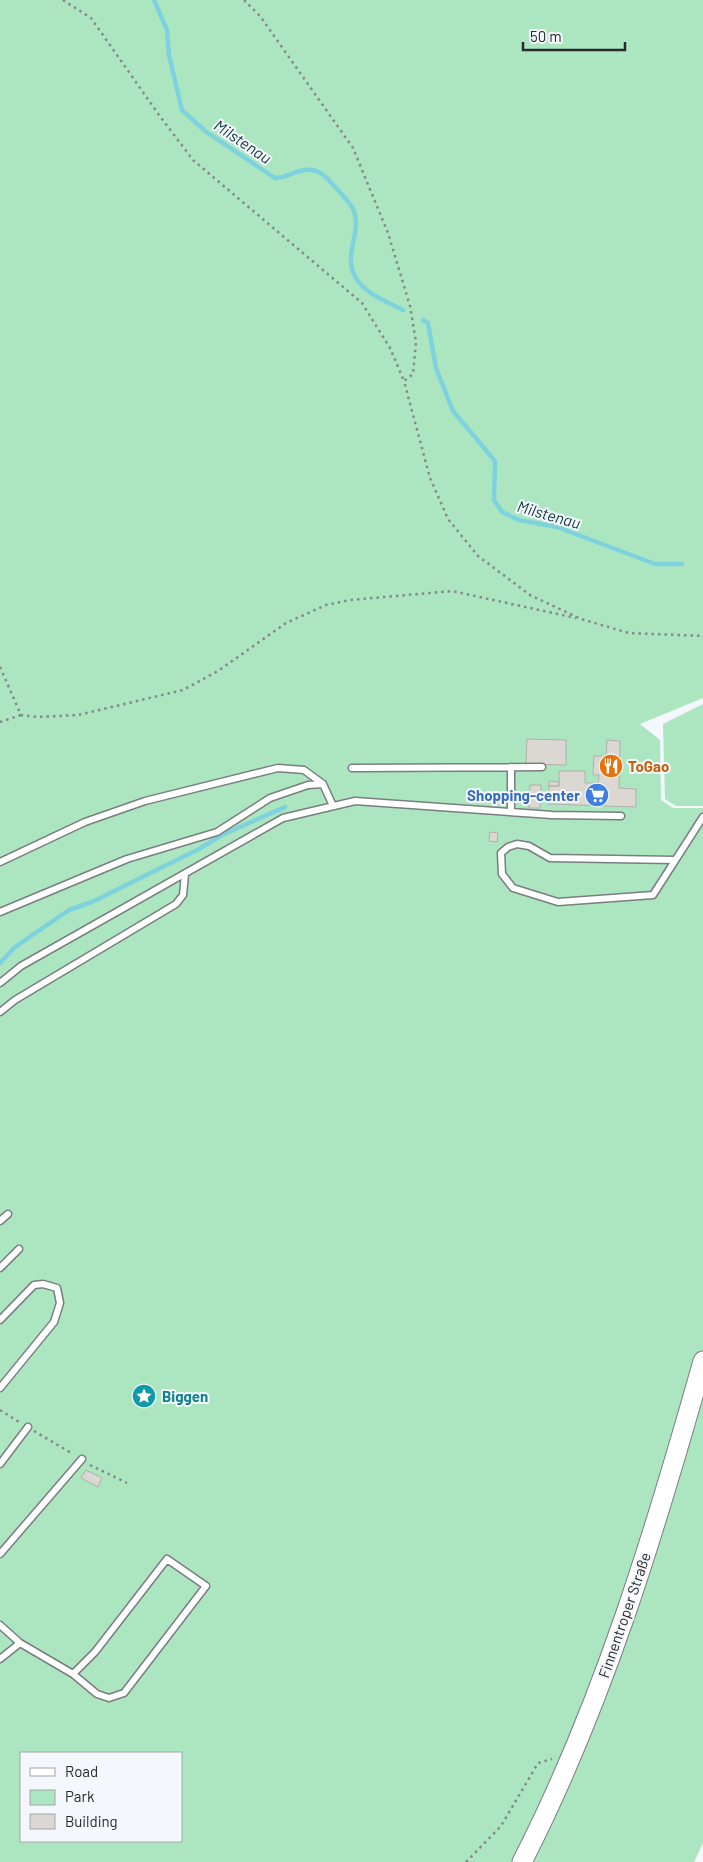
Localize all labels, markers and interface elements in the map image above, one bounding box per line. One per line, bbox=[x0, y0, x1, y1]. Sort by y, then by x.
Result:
scale bar bbox=[523, 20, 626, 52]
text: 50 m bbox=[530, 27, 562, 45]
water label: Milstenau bbox=[211, 115, 275, 167]
water label: Milstenau bbox=[515, 496, 583, 532]
restaurant icon: ToGao bbox=[598, 753, 624, 779]
place label: ToGao bbox=[628, 757, 669, 775]
supermarket icon: Shopping-center bbox=[584, 782, 610, 808]
place label: Shopping-center bbox=[467, 786, 580, 804]
place icon: Biggen bbox=[131, 1383, 157, 1409]
place label: Biggen bbox=[162, 1387, 208, 1405]
street label: Finnentroper Straße bbox=[594, 1550, 654, 1680]
legend bbox=[20, 1752, 182, 1842]
text: Road bbox=[65, 1762, 98, 1780]
text: Park bbox=[65, 1787, 95, 1805]
text: Building bbox=[65, 1812, 118, 1830]

